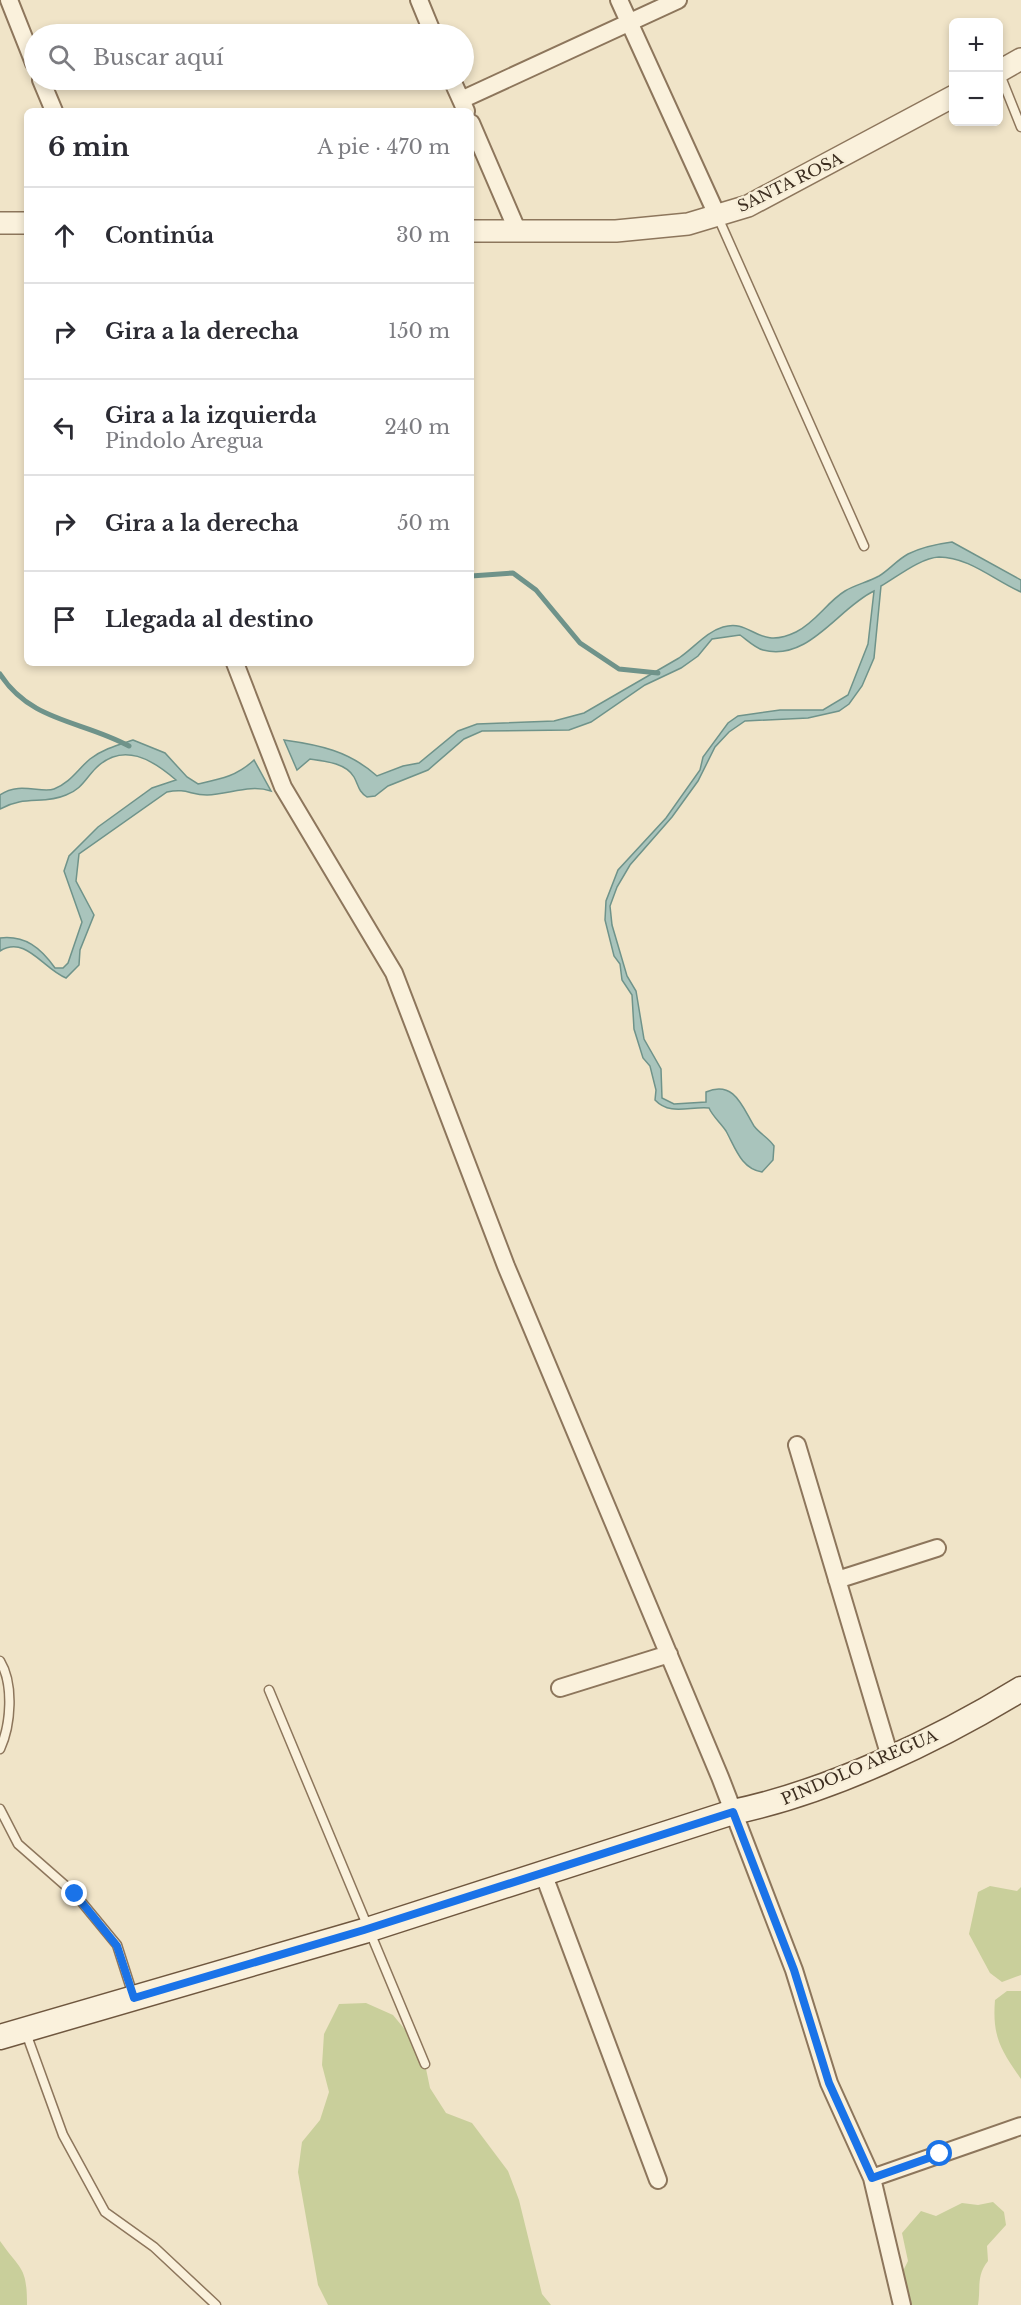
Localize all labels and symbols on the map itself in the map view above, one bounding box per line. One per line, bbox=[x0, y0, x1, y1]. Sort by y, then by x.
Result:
street label: SANTA ROSA bbox=[734, 148, 847, 216]
street label: PINDOLO AREGUA bbox=[778, 1725, 941, 1809]
route end bbox=[61, 1880, 87, 1906]
route start bbox=[926, 2140, 952, 2166]

